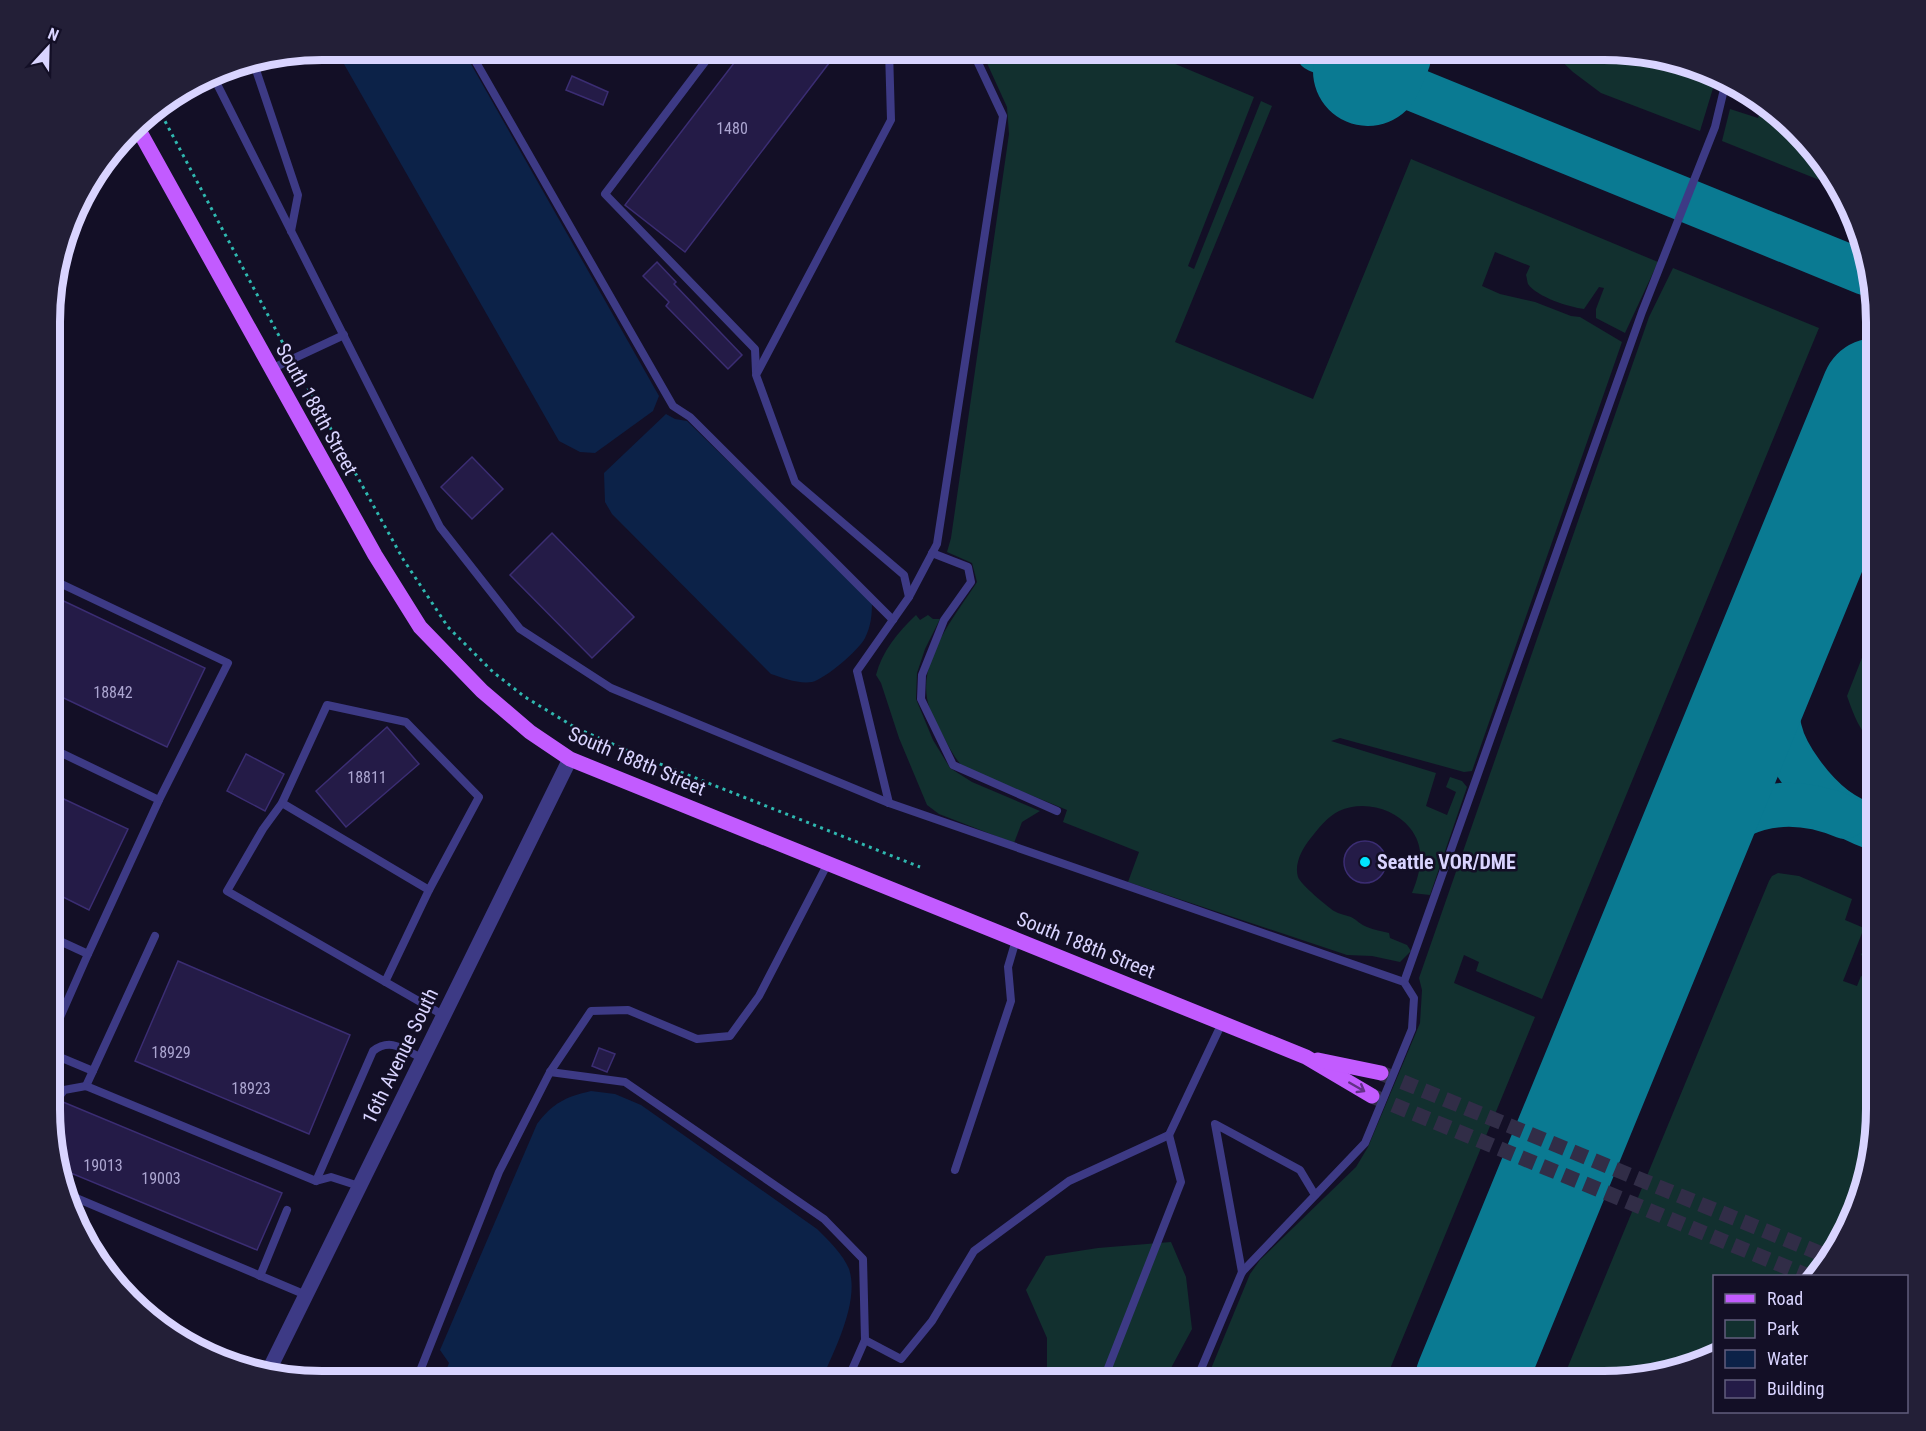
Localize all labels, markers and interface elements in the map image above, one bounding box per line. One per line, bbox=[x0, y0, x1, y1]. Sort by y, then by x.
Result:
north arrow bbox=[18, 18, 78, 78]
text: N bbox=[45, 24, 62, 45]
house number: 1480 bbox=[716, 119, 748, 138]
street label: South 188th Street bbox=[271, 339, 363, 479]
house number: 18842 bbox=[93, 683, 133, 702]
street label: South 188th Street bbox=[565, 721, 709, 801]
house number: 18811 bbox=[347, 768, 387, 787]
place label: Seattle VOR/DME bbox=[1377, 850, 1516, 874]
marker: Seattle VOR/DME bbox=[1358, 855, 1372, 869]
street label: South 188th Street bbox=[1013, 906, 1159, 984]
street label: 16th Avenue South bbox=[357, 984, 443, 1128]
house number: 18929 bbox=[151, 1043, 191, 1062]
house number: 18923 bbox=[231, 1079, 271, 1098]
one-way arrow bbox=[1348, 1082, 1365, 1094]
house number: 19013 bbox=[83, 1156, 123, 1175]
house number: 19003 bbox=[141, 1169, 181, 1188]
legend bbox=[1713, 1275, 1908, 1413]
text: Road bbox=[1767, 1288, 1803, 1309]
text: Park bbox=[1767, 1318, 1799, 1339]
text: Water bbox=[1767, 1348, 1809, 1369]
text: Building bbox=[1767, 1378, 1824, 1399]

